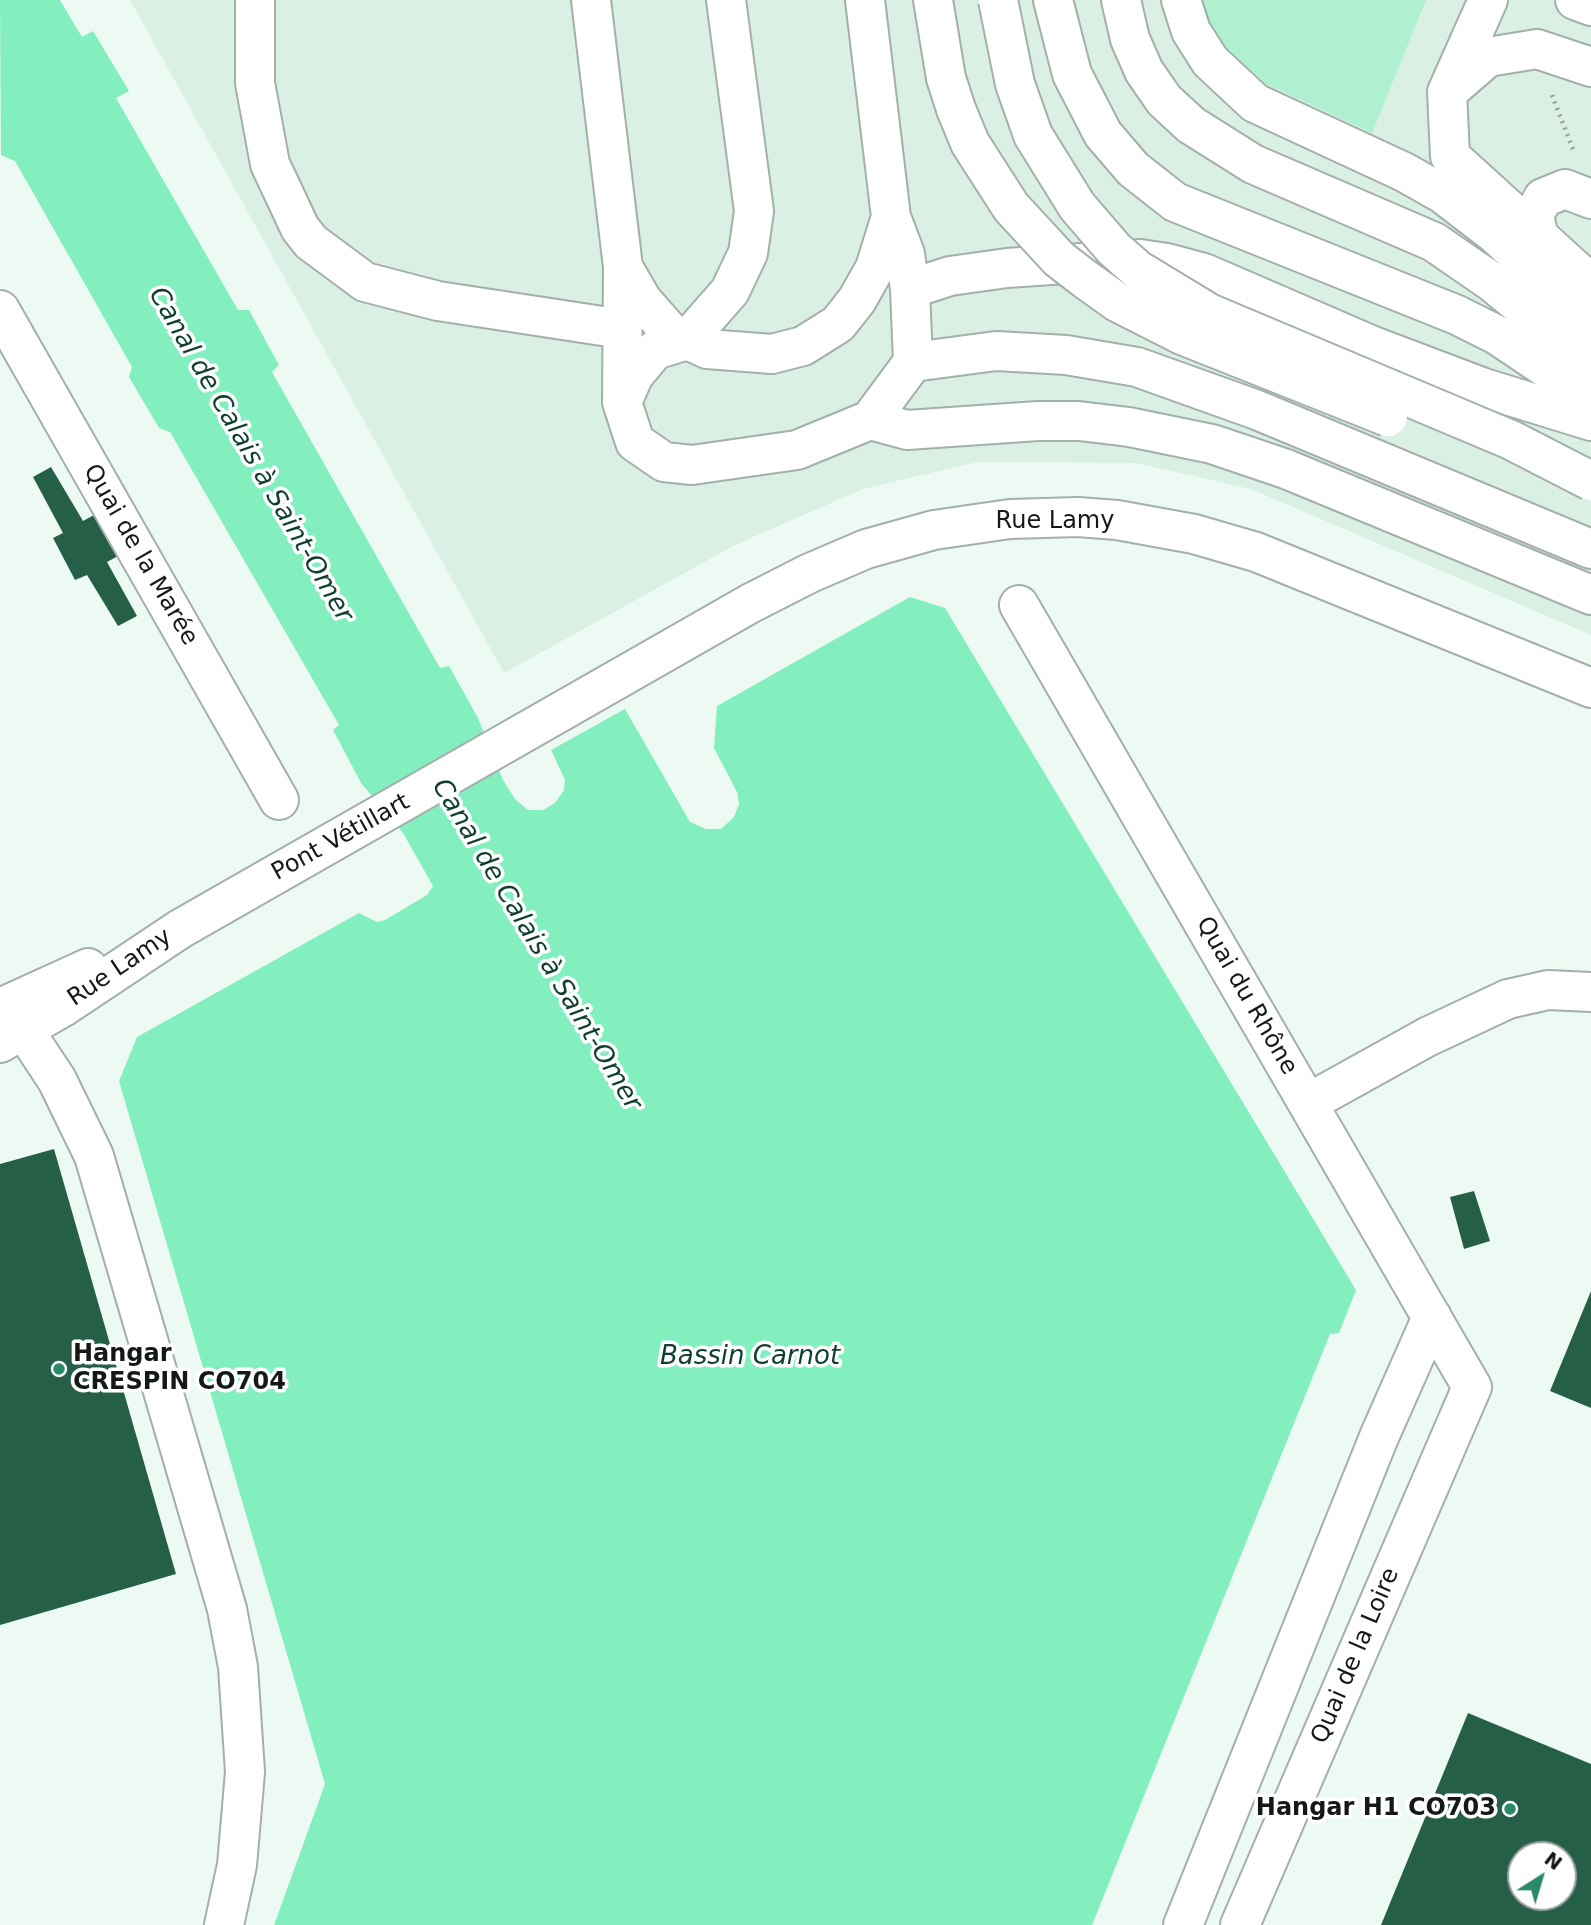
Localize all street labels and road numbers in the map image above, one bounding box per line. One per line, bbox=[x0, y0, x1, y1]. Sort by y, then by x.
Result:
street label: Quai de la Marée bbox=[77, 459, 203, 651]
street label: Rue Lamy bbox=[996, 508, 1114, 536]
street label: Pont Vétillart bbox=[267, 788, 415, 888]
street label: Quai du Rhône bbox=[1189, 912, 1303, 1080]
street label: Rue Lamy bbox=[63, 923, 177, 1013]
street label: Quai de la Loire bbox=[1306, 1564, 1406, 1748]

